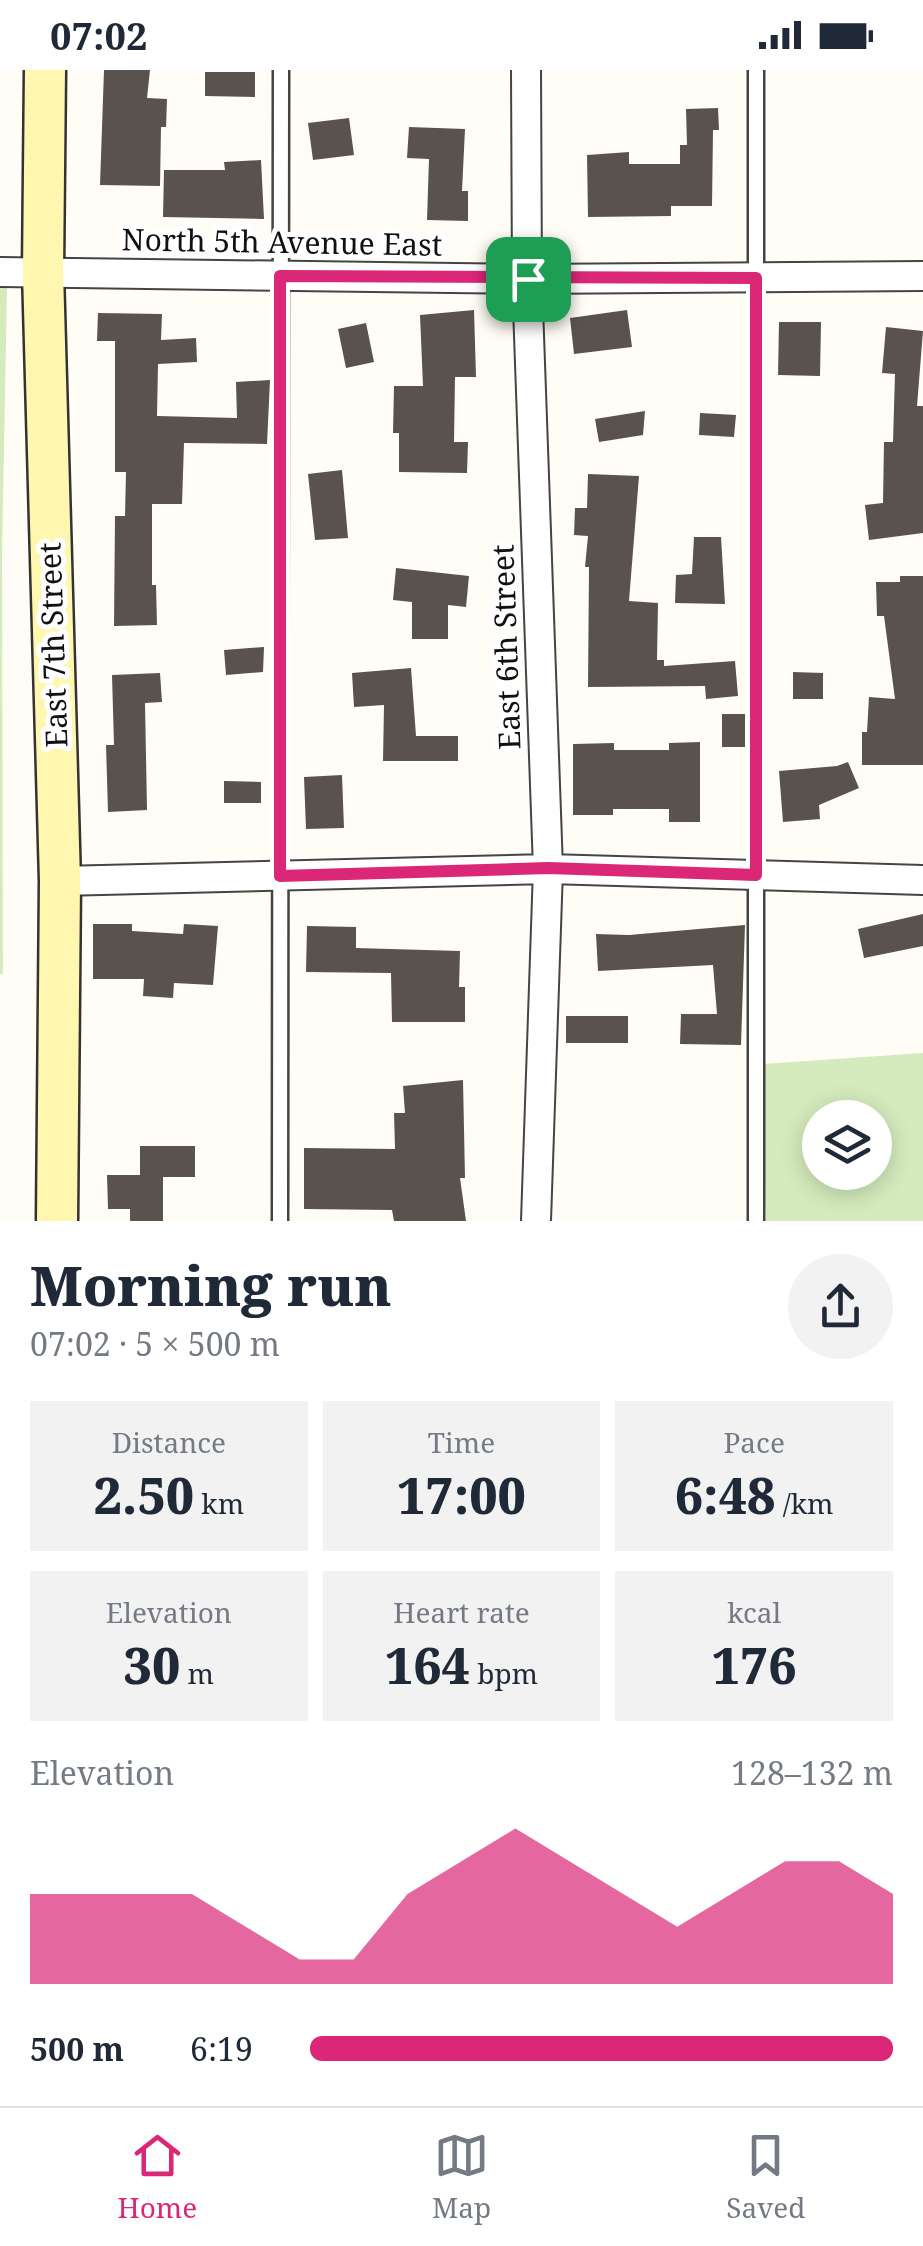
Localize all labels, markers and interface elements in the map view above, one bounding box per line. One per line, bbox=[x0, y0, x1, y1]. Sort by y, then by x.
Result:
text: 07:02 bbox=[50, 9, 147, 61]
street label: North 5th Avenue East bbox=[121, 218, 443, 265]
pin bbox=[486, 237, 571, 322]
icon: arrive bbox=[501, 252, 556, 307]
street label: East 7th Street bbox=[28, 542, 77, 748]
street label: East 6th Street bbox=[481, 544, 530, 750]
map controls bbox=[802, 1100, 892, 1190]
button: layers bbox=[802, 1100, 892, 1190]
text: Morning run bbox=[30, 1247, 392, 1322]
button: share bbox=[788, 1254, 893, 1359]
text: 07:02 · 5 × 500 m bbox=[30, 1322, 280, 1365]
text: Distance bbox=[112, 1423, 226, 1461]
text: Time bbox=[428, 1423, 495, 1461]
text: Pace bbox=[723, 1423, 785, 1461]
text: 2.50 bbox=[93, 1461, 194, 1529]
text: 17:00 bbox=[397, 1461, 526, 1529]
text: 6:48 bbox=[675, 1461, 775, 1529]
text: km bbox=[194, 1484, 244, 1522]
text: /km bbox=[775, 1484, 834, 1522]
text: Elevation bbox=[106, 1593, 232, 1631]
text: Heart rate bbox=[393, 1593, 530, 1631]
text: kcal bbox=[727, 1593, 781, 1631]
text: 30 bbox=[124, 1631, 180, 1699]
text: 164 bbox=[385, 1631, 470, 1699]
text: 176 bbox=[712, 1631, 797, 1699]
text: m bbox=[180, 1654, 214, 1692]
text: bpm bbox=[470, 1654, 538, 1692]
text: Elevation bbox=[30, 1751, 174, 1794]
text: 128–132 m bbox=[731, 1751, 893, 1794]
text: 500 m bbox=[30, 2027, 124, 2070]
text: 6:19 bbox=[190, 2027, 253, 2070]
tab: Home bbox=[117, 2128, 197, 2226]
tab: Map bbox=[432, 2128, 491, 2226]
tab: Saved bbox=[726, 2128, 806, 2226]

